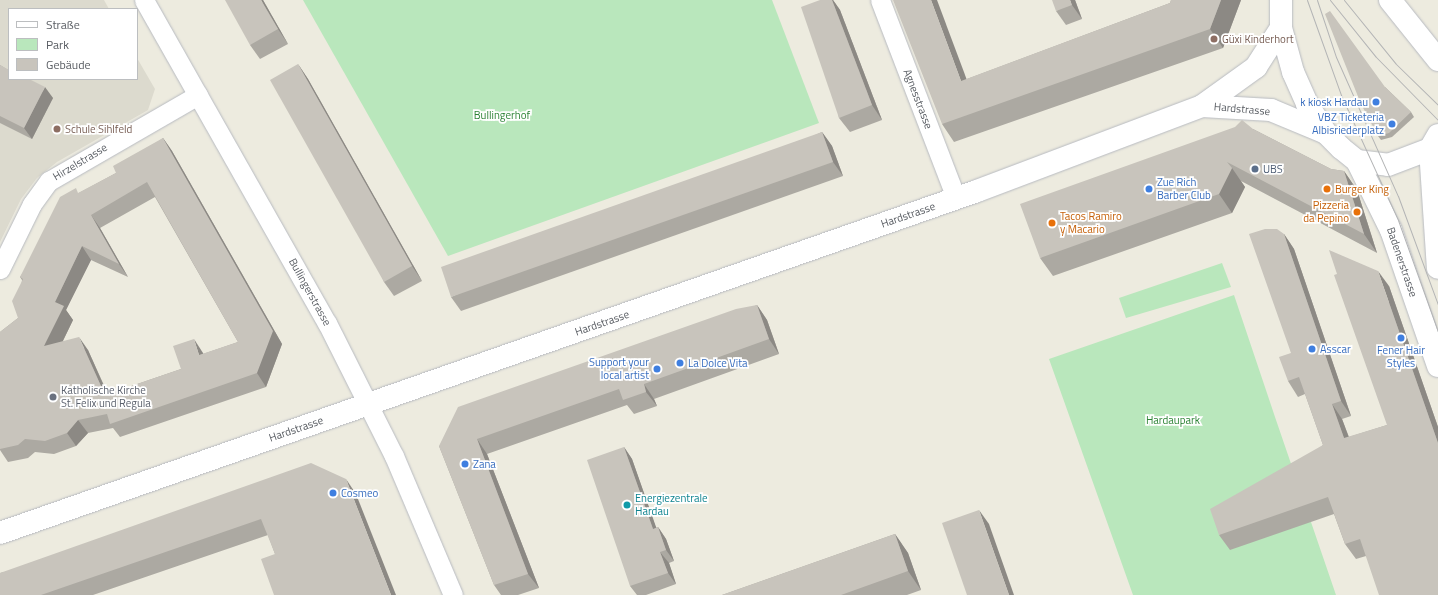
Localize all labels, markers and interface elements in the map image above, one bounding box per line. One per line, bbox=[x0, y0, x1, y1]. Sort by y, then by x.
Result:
legend bbox=[8, 8, 138, 80]
text: Straße bbox=[46, 15, 80, 34]
place label: Güxi Kinderhort bbox=[1222, 32, 1294, 46]
marker: Güxi Kinderhort bbox=[1209, 34, 1219, 44]
text: Park bbox=[46, 35, 69, 54]
text: Gebäude bbox=[46, 55, 91, 74]
street label: Agnesstrasse bbox=[901, 67, 935, 131]
place label: k kiosk Hardau bbox=[1300, 95, 1368, 109]
marker: k kiosk Hardau bbox=[1371, 97, 1381, 107]
street label: Hardstrasse bbox=[1213, 100, 1271, 118]
park label: Bullingerhof bbox=[474, 108, 530, 122]
place label: VBZ Ticketeria Albisriederplatz bbox=[1312, 111, 1384, 137]
marker: VBZ Ticketeria Albisriederplatz bbox=[1387, 119, 1397, 129]
place label: Schule Sihlfeld bbox=[65, 122, 132, 136]
marker: Schule Sihlfeld bbox=[52, 124, 62, 134]
street label: Hirzelstrasse bbox=[51, 141, 109, 183]
place label: UBS bbox=[1263, 162, 1283, 176]
marker: UBS bbox=[1250, 164, 1260, 174]
place label: Zue Rich Barber Club bbox=[1157, 176, 1211, 202]
place label: Burger King bbox=[1335, 182, 1389, 196]
marker: Zue Rich Barber Club bbox=[1144, 184, 1154, 194]
marker: Burger King bbox=[1322, 184, 1332, 194]
place label: Pizzeria da Pepino bbox=[1303, 199, 1349, 225]
street label: Hardstrasse bbox=[879, 200, 937, 230]
marker: Pizzeria da Pepino bbox=[1352, 207, 1362, 217]
place label: Tacos Ramiro y Macario bbox=[1060, 210, 1122, 236]
marker: Tacos Ramiro y Macario bbox=[1047, 218, 1057, 228]
street label: Badenerstrasse bbox=[1384, 225, 1420, 299]
street label: Bullingerstrasse bbox=[286, 256, 334, 328]
street label: Hardstrasse bbox=[573, 308, 631, 338]
marker: Fener Hair Styles bbox=[1396, 333, 1406, 343]
place label: Asscar bbox=[1320, 342, 1351, 356]
marker: Asscar bbox=[1307, 344, 1317, 354]
place label: Fener Hair Styles bbox=[1377, 344, 1425, 370]
place label: Support your local artist bbox=[589, 356, 649, 382]
place label: La Dolce Vita bbox=[688, 356, 748, 370]
marker: La Dolce Vita bbox=[675, 358, 685, 368]
marker: Support your local artist bbox=[652, 364, 662, 374]
place label: Katholische Kirche St. Felix und Regula bbox=[61, 384, 151, 410]
marker: Katholische Kirche St. Felix und Regula bbox=[48, 392, 58, 402]
park label: Hardaupark bbox=[1146, 413, 1200, 427]
street label: Hardstrasse bbox=[267, 414, 325, 444]
place label: Zana bbox=[473, 457, 496, 471]
marker: Zana bbox=[460, 459, 470, 469]
place label: Cosmeo bbox=[341, 486, 378, 500]
marker: Cosmeo bbox=[328, 488, 338, 498]
place label: Energiezentrale Hardau bbox=[635, 492, 708, 518]
marker: Energiezentrale Hardau bbox=[622, 500, 632, 510]

